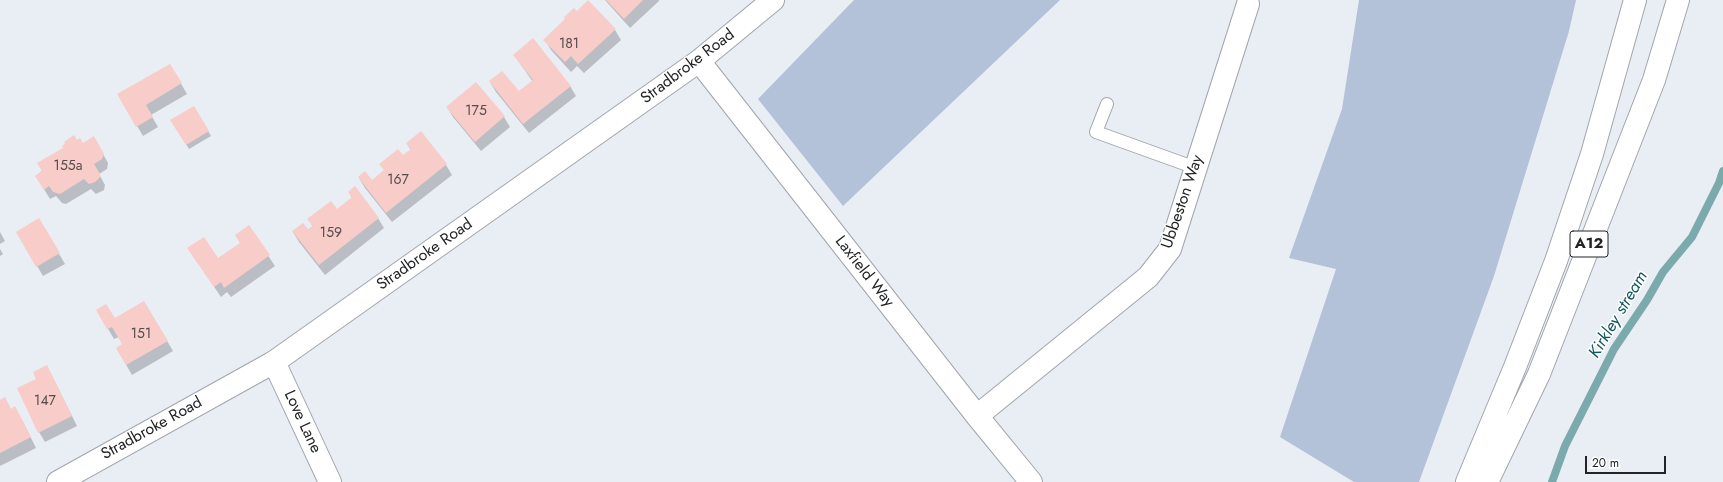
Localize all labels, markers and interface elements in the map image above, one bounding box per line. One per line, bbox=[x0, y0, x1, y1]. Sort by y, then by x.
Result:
street label: Stradbroke Road bbox=[637, 26, 739, 108]
house number: 181 bbox=[559, 37, 579, 53]
house number: 175 bbox=[465, 104, 487, 120]
street label: Ubbeston Way bbox=[1158, 153, 1208, 251]
house number: 155a bbox=[54, 159, 82, 175]
house number: 167 bbox=[387, 173, 409, 189]
street label: Stradbroke Road bbox=[373, 215, 477, 295]
house number: 159 bbox=[320, 226, 342, 242]
road number: A12 bbox=[1570, 231, 1608, 257]
street label: Laxfield Way bbox=[830, 233, 898, 311]
water label: Kirkley stream bbox=[1585, 268, 1653, 362]
house number: 151 bbox=[131, 327, 151, 343]
street label: Love Lane bbox=[279, 388, 325, 456]
street label: Stradbroke Road bbox=[98, 393, 206, 465]
house number: 147 bbox=[34, 394, 56, 410]
scale bar bbox=[1587, 448, 1668, 474]
text: 20 m bbox=[1592, 454, 1619, 472]

